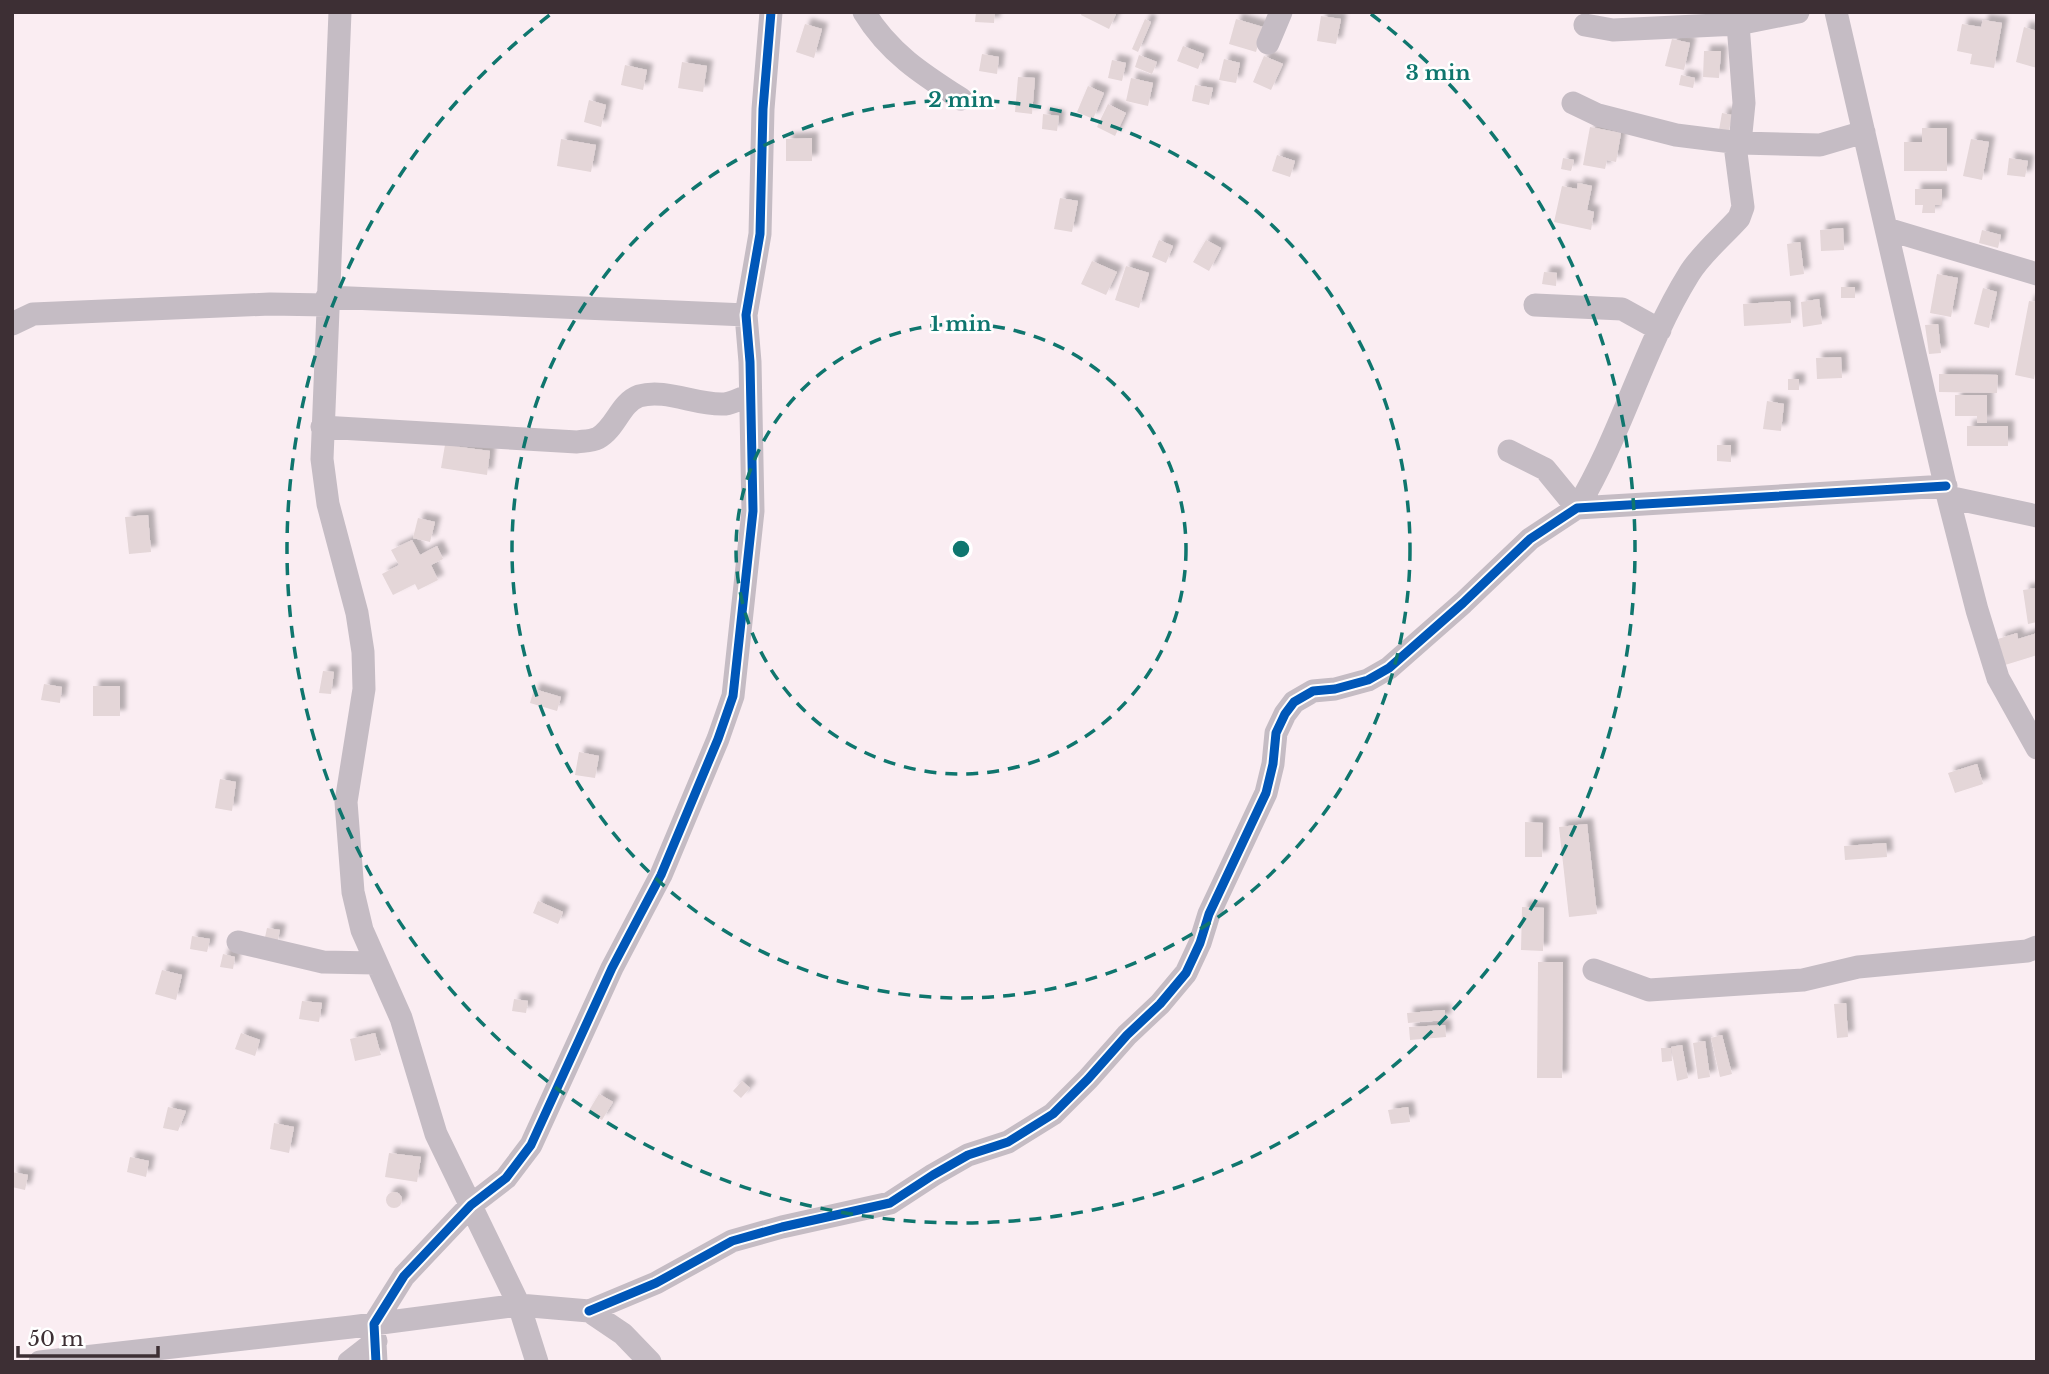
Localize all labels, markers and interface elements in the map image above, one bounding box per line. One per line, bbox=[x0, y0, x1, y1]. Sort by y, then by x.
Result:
text: 3 min bbox=[1405, 60, 1471, 86]
text: 2 min bbox=[928, 87, 994, 113]
text: 1 min bbox=[931, 311, 991, 337]
centre of rings bbox=[949, 537, 973, 561]
scale bar bbox=[18, 1314, 158, 1358]
text: 50 m bbox=[28, 1326, 84, 1352]

